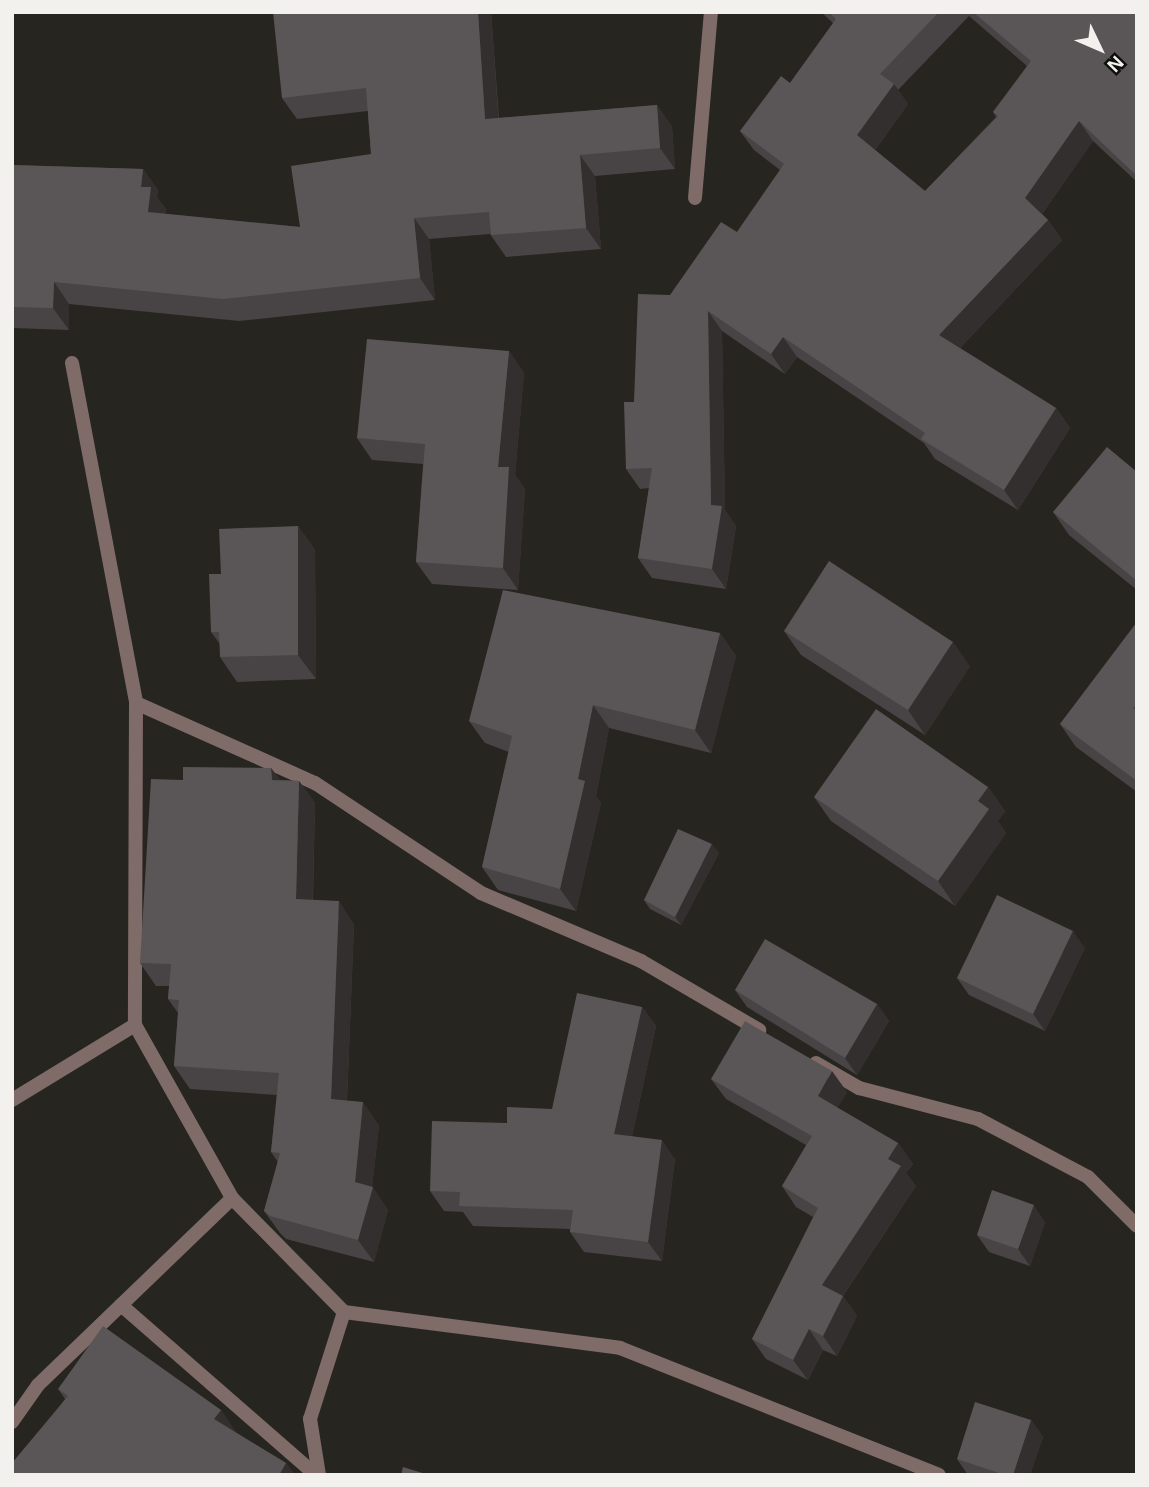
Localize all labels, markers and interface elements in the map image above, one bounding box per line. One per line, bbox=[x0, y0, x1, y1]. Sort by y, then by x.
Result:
north arrow bbox=[1065, 14, 1135, 84]
text: N bbox=[1103, 52, 1128, 76]

